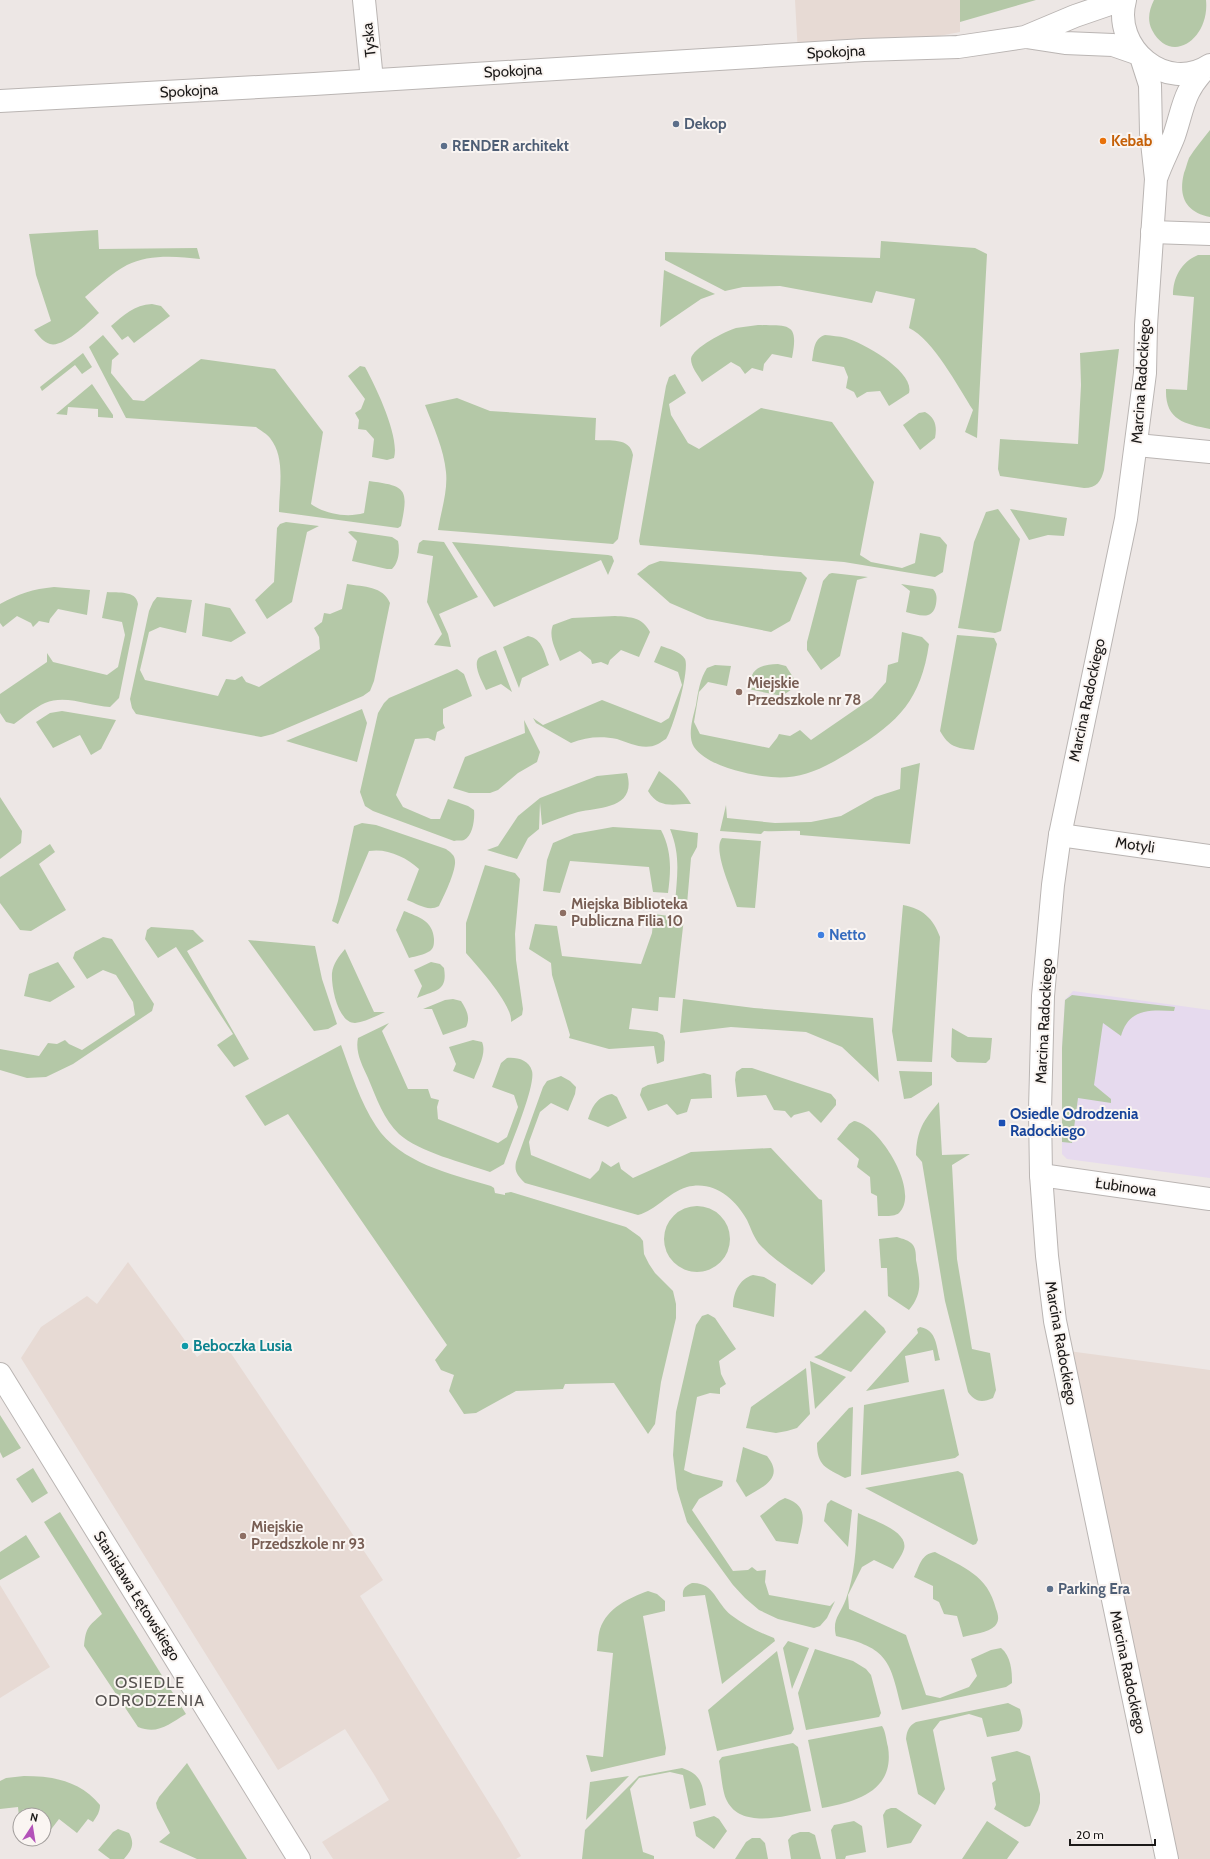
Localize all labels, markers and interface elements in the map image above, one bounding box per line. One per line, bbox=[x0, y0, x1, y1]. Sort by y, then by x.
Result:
street label: Tyska bbox=[358, 21, 380, 58]
street label: Spokojna bbox=[806, 41, 867, 63]
street label: Spokojna bbox=[483, 60, 544, 82]
street label: Spokojna bbox=[159, 80, 220, 102]
place label: Dekop bbox=[684, 115, 727, 133]
marker: Dekop bbox=[671, 119, 681, 129]
place label: Kebab bbox=[1111, 132, 1153, 150]
marker: Kebab bbox=[1098, 136, 1108, 146]
place label: RENDER architekt bbox=[452, 137, 569, 155]
marker: RENDER architekt bbox=[439, 141, 449, 151]
street label: Marcina Radockiego bbox=[1128, 318, 1154, 444]
street label: Marcina Radockiego bbox=[1065, 637, 1109, 763]
place label: Miejskie Przedszkole nr 78 bbox=[747, 674, 861, 709]
marker: Miejskie Przedszkole nr 78 bbox=[734, 687, 744, 697]
street label: Motyli bbox=[1114, 833, 1156, 857]
place label: Miejska Biblioteka Publiczna Filia 10 bbox=[571, 895, 688, 930]
marker: Miejska Biblioteka Publiczna Filia 10 bbox=[558, 908, 568, 918]
place label: Netto bbox=[829, 926, 866, 944]
marker: Netto bbox=[816, 930, 826, 940]
street label: Marcina Radockiego bbox=[1032, 958, 1056, 1084]
place label: Osiedle Odrodzenia Radockiego bbox=[1010, 1105, 1139, 1140]
marker: Osiedle Odrodzenia Radockiego bbox=[997, 1118, 1007, 1128]
street label: Łubinowa bbox=[1094, 1174, 1158, 1200]
street label: Marcina Radockiego bbox=[1041, 1280, 1081, 1406]
place label: Beboczka Lusia bbox=[193, 1337, 293, 1355]
marker: Beboczka Lusia bbox=[180, 1341, 190, 1351]
place label: Miejskie Przedszkole nr 93 bbox=[251, 1518, 365, 1553]
street label: Stanisława Łętowskiego bbox=[90, 1528, 184, 1664]
marker: Miejskie Przedszkole nr 93 bbox=[238, 1531, 248, 1541]
place label: Parking Era bbox=[1058, 1580, 1131, 1598]
marker: Parking Era bbox=[1045, 1584, 1055, 1594]
street label: Marcina Radockiego bbox=[1106, 1609, 1150, 1735]
district label: OSIEDLE ODRODZENIA bbox=[95, 1673, 205, 1710]
north arrow bbox=[12, 1807, 52, 1847]
text: N bbox=[29, 1810, 39, 1825]
scale bar bbox=[1070, 1821, 1155, 1847]
text: 20 m bbox=[1076, 1827, 1104, 1842]

